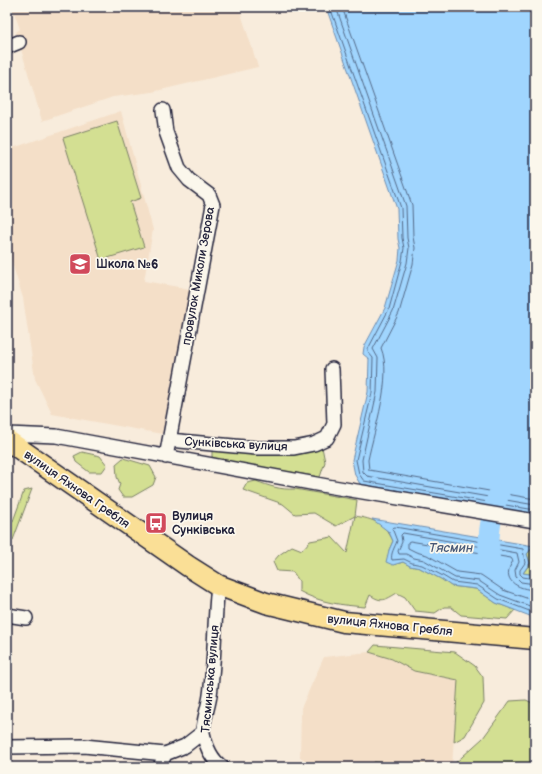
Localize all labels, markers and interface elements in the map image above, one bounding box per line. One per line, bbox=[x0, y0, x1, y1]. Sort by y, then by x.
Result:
street label: провулок Миколи Зерова bbox=[179, 206, 218, 347]
school or university icon: Школа №6 bbox=[67, 251, 93, 277]
place label: Школа №6 bbox=[96, 257, 158, 272]
street label: Сунківська вулиця bbox=[184, 434, 288, 455]
street label: вулиця Яхнова Гребля bbox=[21, 447, 133, 532]
place label: Вулиця Сунківська bbox=[172, 509, 236, 538]
bus stop icon: Вулиця Сунківська bbox=[143, 510, 169, 536]
water label: Тясмин bbox=[429, 540, 474, 556]
street label: вулиця Яхнова Гребля bbox=[327, 611, 454, 640]
street label: Тясминська вулиця bbox=[198, 624, 223, 734]

